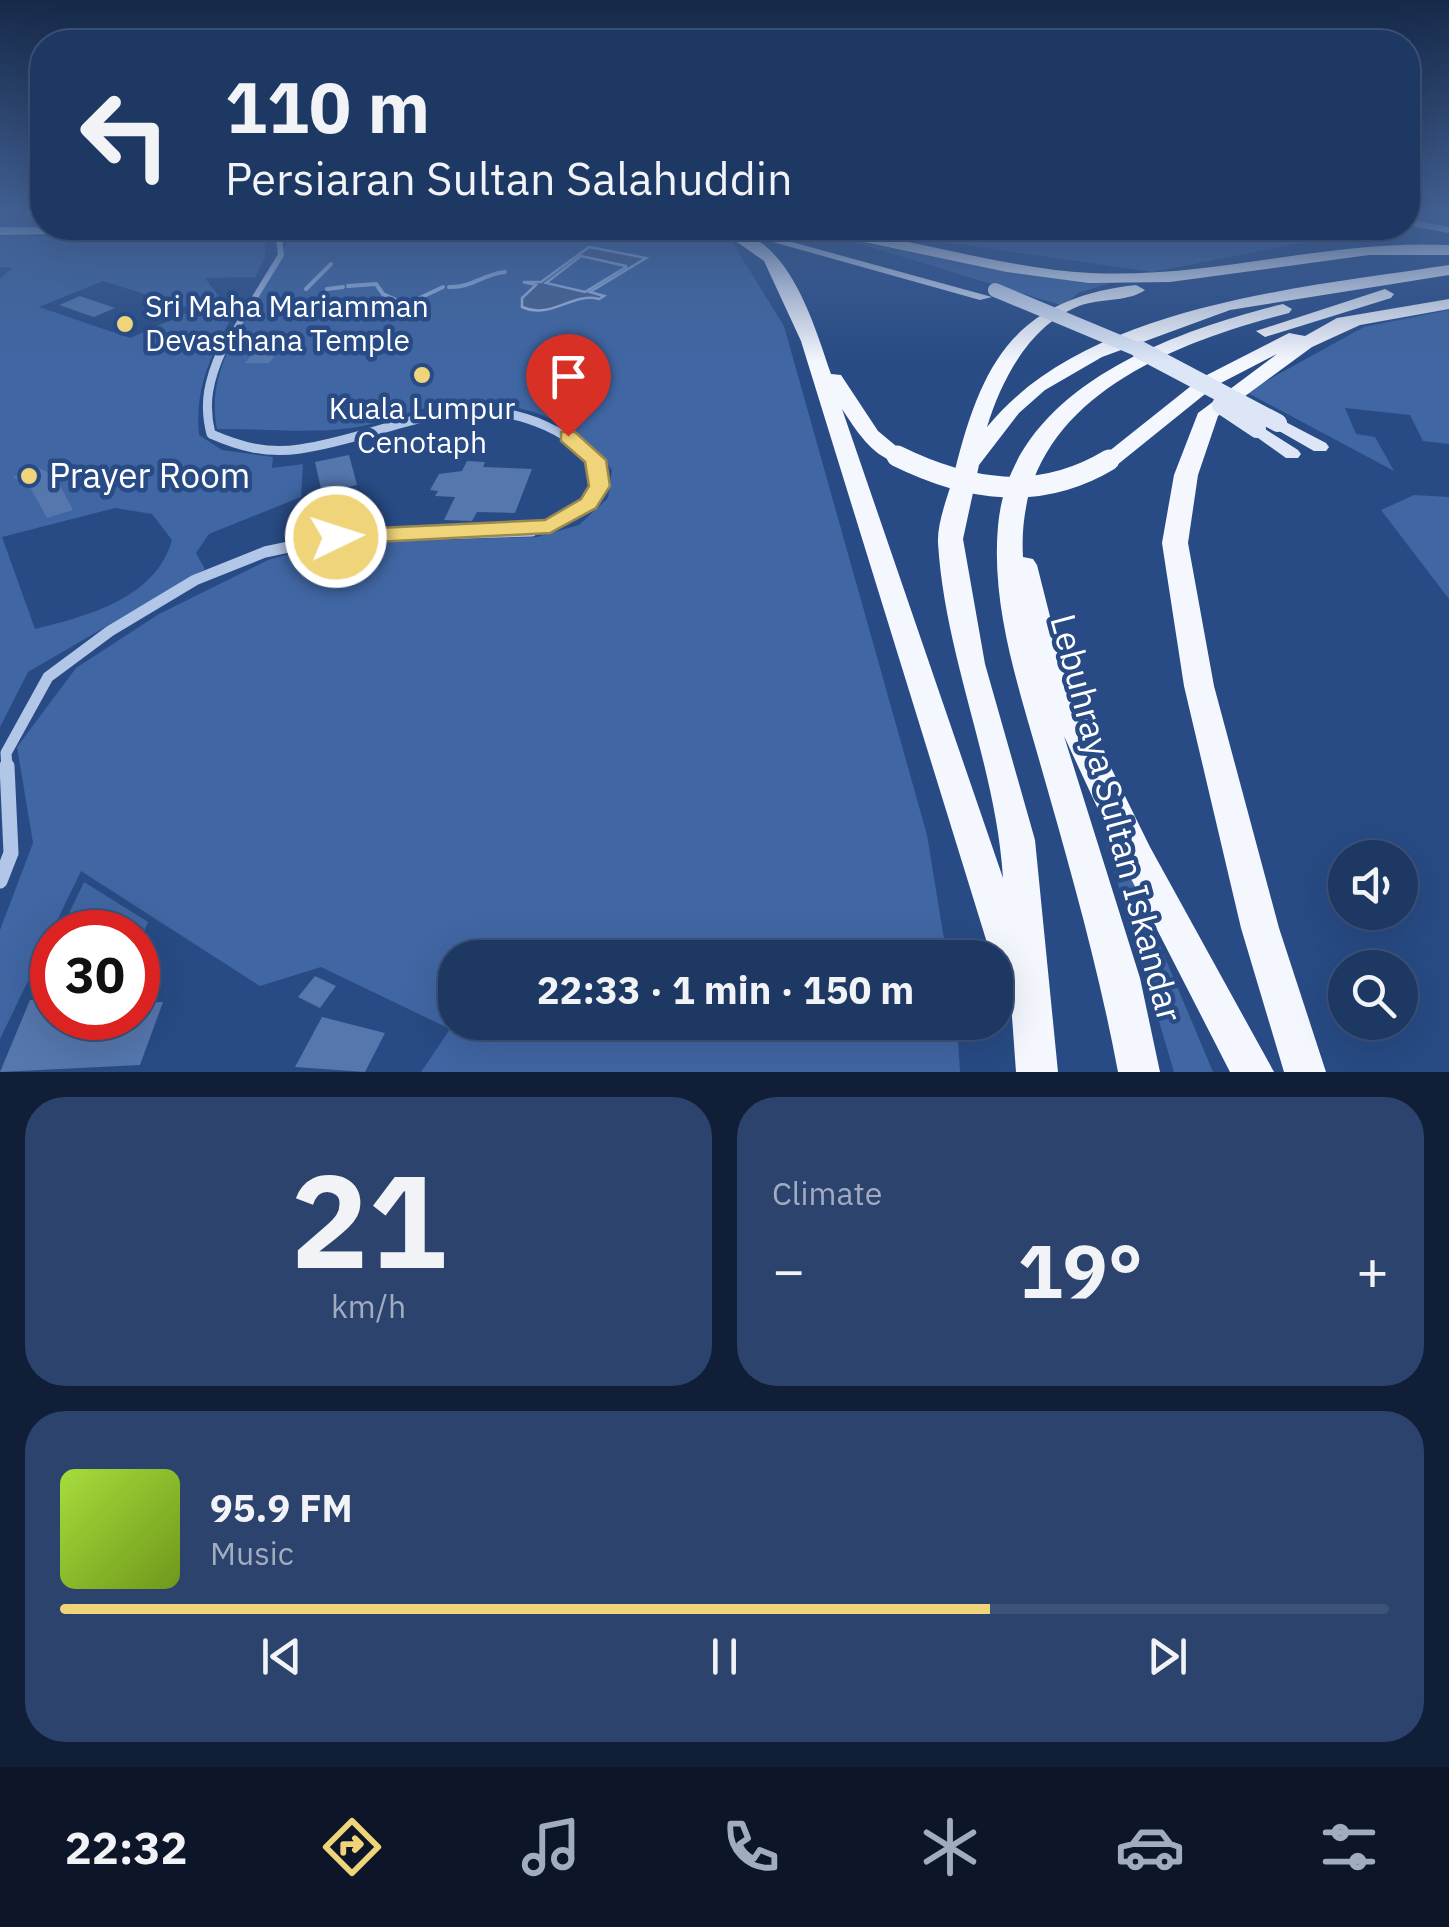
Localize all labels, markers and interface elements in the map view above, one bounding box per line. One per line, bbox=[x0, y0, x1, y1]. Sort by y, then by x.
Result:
text: 110 m bbox=[225, 61, 430, 152]
icon: left bbox=[60, 70, 190, 200]
text: Persiaran Sultan Salahuddin bbox=[225, 149, 793, 207]
place label: Sri Maha Mariamman Devasthana Temple bbox=[145, 286, 429, 359]
marker: Sri Maha Mariamman Devasthana Temple bbox=[114, 313, 136, 335]
pin bbox=[526, 334, 611, 437]
icon: arrive bbox=[541, 349, 596, 404]
marker: Kuala Lumpur Cenotaph bbox=[411, 364, 433, 386]
place label: Kuala Lumpur Cenotaph bbox=[329, 388, 515, 461]
place label: Prayer Room bbox=[49, 452, 250, 498]
marker: Prayer Room bbox=[18, 465, 40, 487]
position arrow bbox=[284, 485, 388, 589]
street label: Lebuhraya Sultan Iskandar bbox=[1040, 609, 1194, 1027]
map controls bbox=[1328, 840, 1418, 1040]
button: sound bbox=[1328, 840, 1418, 930]
speed limit sign: 30 bbox=[30, 910, 160, 1040]
button: search bbox=[1328, 950, 1418, 1040]
text: 22:33 · 1 min · 150 m bbox=[537, 965, 914, 1014]
text: 21 bbox=[290, 1135, 447, 1304]
text: Climate bbox=[772, 1172, 882, 1214]
text: 19° bbox=[1018, 1221, 1143, 1319]
text: − bbox=[772, 1234, 805, 1305]
text: + bbox=[1356, 1234, 1389, 1305]
text: km/h bbox=[331, 1285, 406, 1327]
text: 95.9 FM bbox=[210, 1483, 353, 1532]
text: Music bbox=[210, 1532, 294, 1574]
icon: previous bbox=[254, 1629, 309, 1684]
icon: pause bbox=[697, 1629, 752, 1684]
icon: next bbox=[1140, 1629, 1195, 1684]
icon: directions bbox=[317, 1812, 387, 1882]
icon: music bbox=[516, 1812, 586, 1882]
icon: phone bbox=[716, 1812, 786, 1882]
icon: climate bbox=[915, 1812, 985, 1882]
icon: car bbox=[1115, 1812, 1185, 1882]
icon: filters bbox=[1314, 1812, 1384, 1882]
text: 22:32 bbox=[65, 1818, 188, 1876]

